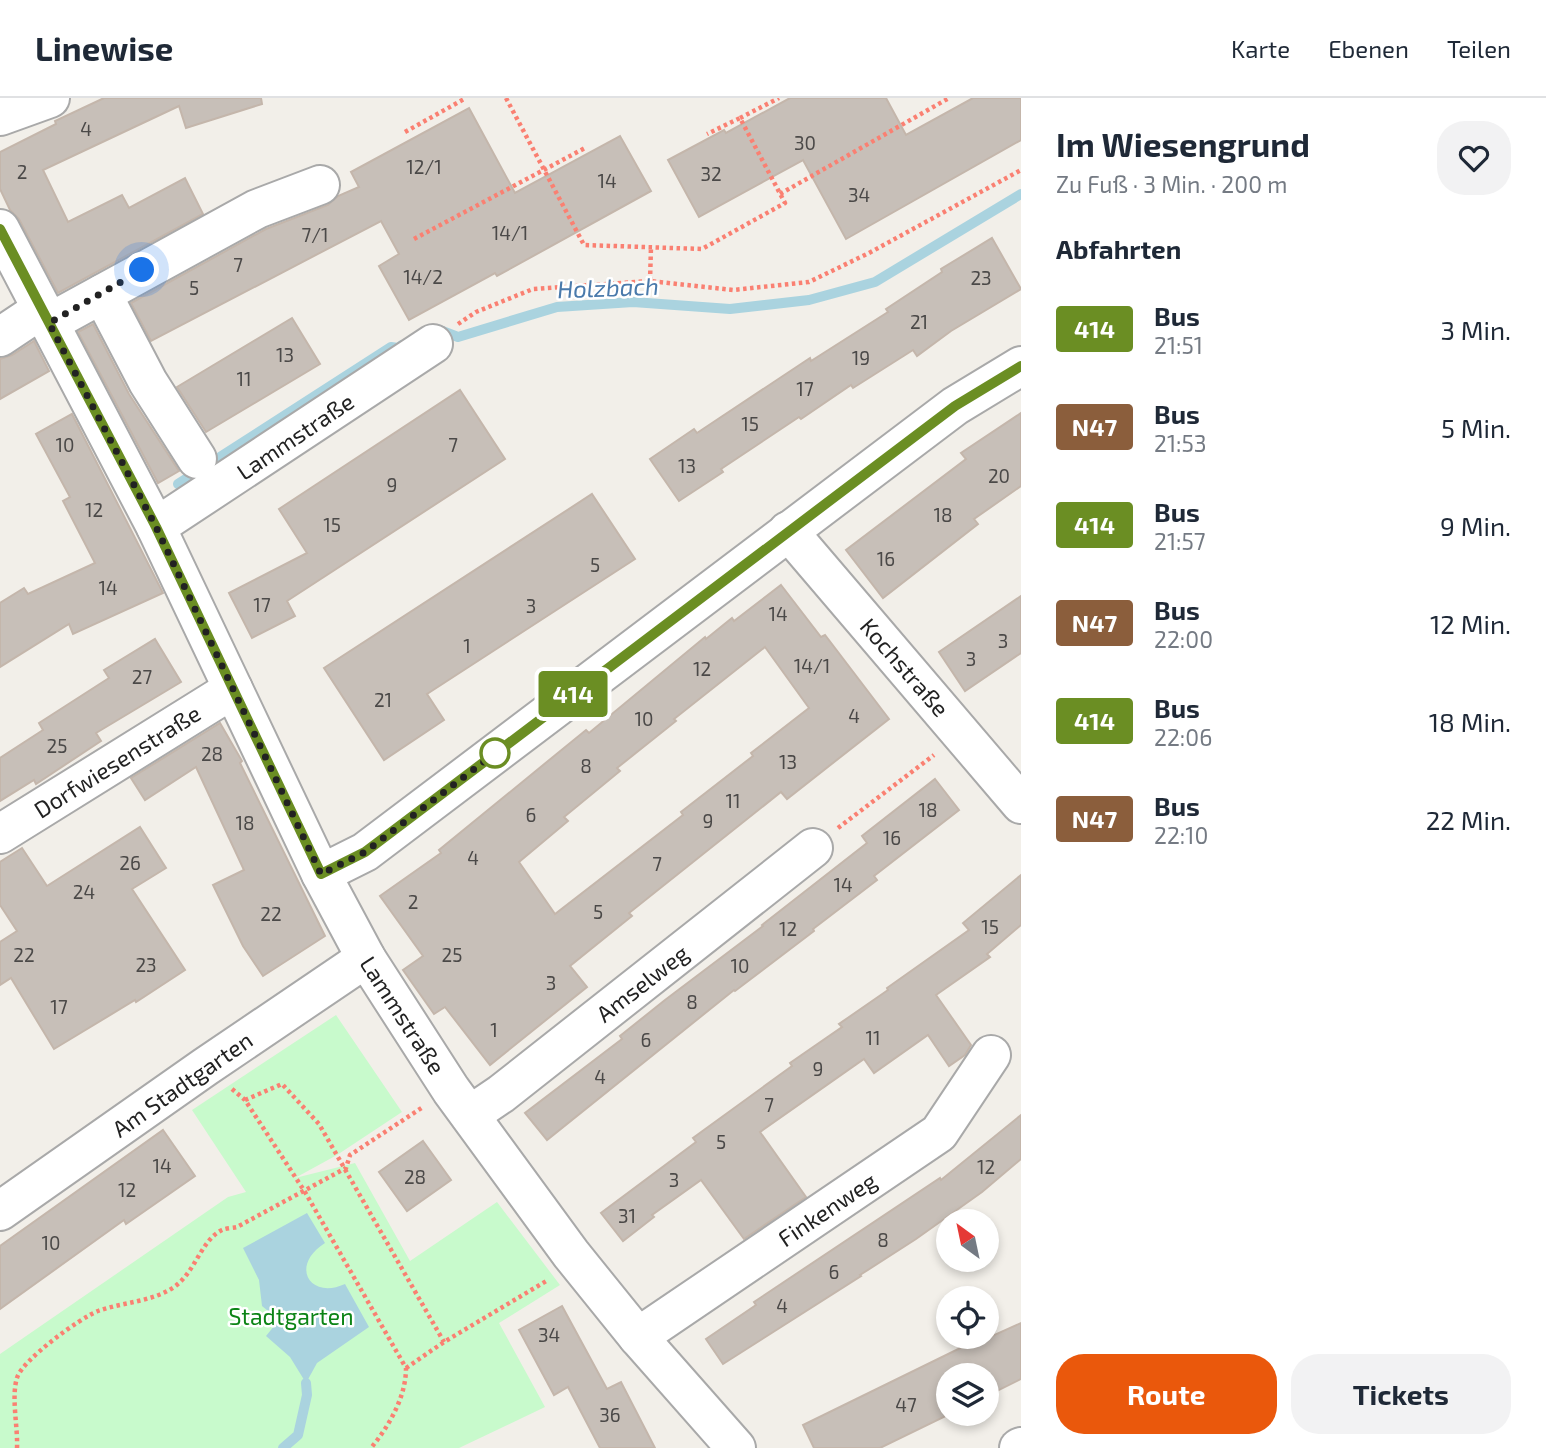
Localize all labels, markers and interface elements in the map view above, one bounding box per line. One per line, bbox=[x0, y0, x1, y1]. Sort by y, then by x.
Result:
text: Linewise bbox=[35, 28, 173, 68]
text: Karte bbox=[1231, 34, 1290, 63]
text: Ebenen bbox=[1328, 34, 1409, 63]
text: Teilen bbox=[1447, 34, 1511, 63]
house number: 4 bbox=[80, 117, 92, 140]
button: heart bbox=[1437, 121, 1511, 195]
text: Im Wiesengrund bbox=[1056, 124, 1310, 164]
house number: 30 bbox=[794, 131, 816, 154]
house number: 12/1 bbox=[406, 155, 442, 178]
house number: 2 bbox=[17, 160, 27, 183]
house number: 32 bbox=[700, 162, 722, 185]
house number: 14 bbox=[597, 169, 617, 192]
text: Zu Fuß · 3 Min. · 200 m bbox=[1056, 170, 1287, 198]
house number: 34 bbox=[848, 183, 870, 206]
house number: 14/1 bbox=[492, 221, 528, 244]
house number: 7/1 bbox=[301, 223, 329, 246]
text: Abfahrten bbox=[1056, 233, 1181, 264]
your location bbox=[124, 252, 159, 287]
house number: 7 bbox=[233, 253, 243, 276]
house number: 14/2 bbox=[403, 265, 443, 288]
house number: 23 bbox=[970, 266, 992, 289]
water label: Holzbach bbox=[557, 271, 659, 303]
house number: 5 bbox=[189, 276, 199, 299]
text: Bus bbox=[1154, 300, 1200, 331]
house number: 21 bbox=[910, 310, 928, 333]
text: 414 bbox=[1074, 314, 1115, 343]
text: 3 Min. bbox=[1440, 314, 1511, 345]
text: 21:51 bbox=[1154, 331, 1203, 359]
house number: 13 bbox=[276, 343, 294, 366]
house number: 19 bbox=[852, 346, 870, 369]
house number: 11 bbox=[236, 367, 252, 390]
house number: 17 bbox=[796, 377, 814, 400]
street label: Lammstraße bbox=[231, 387, 359, 485]
text: Bus bbox=[1154, 398, 1200, 429]
house number: 15 bbox=[741, 412, 759, 435]
text: N47 bbox=[1072, 412, 1117, 441]
text: 5 Min. bbox=[1441, 412, 1511, 443]
text: 21:53 bbox=[1154, 429, 1207, 457]
house number: 10 bbox=[55, 433, 75, 456]
house number: 7 bbox=[448, 433, 458, 456]
house number: 13 bbox=[678, 454, 696, 477]
house number: 20 bbox=[988, 464, 1010, 487]
house number: 9 bbox=[387, 473, 397, 496]
text: Bus bbox=[1154, 496, 1200, 527]
house number: 12 bbox=[85, 498, 103, 521]
house number: 18 bbox=[933, 503, 953, 526]
text: 414 bbox=[1074, 510, 1115, 539]
text: 9 Min. bbox=[1440, 510, 1511, 541]
house number: 15 bbox=[323, 513, 341, 536]
text: 21:57 bbox=[1154, 527, 1206, 555]
house number: 16 bbox=[877, 547, 895, 570]
house number: 5 bbox=[590, 553, 600, 576]
house number: 14 bbox=[98, 576, 118, 599]
house number: 17 bbox=[253, 593, 271, 616]
house number: 3 bbox=[526, 594, 536, 617]
text: Bus bbox=[1154, 594, 1200, 625]
house number: 14 bbox=[768, 602, 788, 625]
text: N47 bbox=[1072, 608, 1117, 637]
text: 12 Min. bbox=[1430, 608, 1511, 639]
street label: Kochstraße bbox=[855, 612, 955, 722]
text: 22:00 bbox=[1154, 625, 1213, 653]
house number: 3 bbox=[998, 629, 1008, 652]
house number: 1 bbox=[463, 634, 471, 657]
house number: 3 bbox=[966, 647, 976, 670]
house number: 14/1 bbox=[794, 654, 830, 677]
house number: 12 bbox=[693, 657, 711, 680]
house number: 27 bbox=[132, 665, 152, 688]
line badge: 414 bbox=[533, 671, 613, 717]
text: 414 bbox=[553, 679, 593, 708]
house number: 21 bbox=[374, 688, 392, 711]
text: Bus bbox=[1154, 692, 1200, 723]
street label: Dorfwiesenstraße bbox=[29, 699, 205, 823]
house number: 4 bbox=[848, 704, 860, 727]
text: 414 bbox=[1074, 706, 1115, 735]
text: 18 Min. bbox=[1429, 706, 1511, 737]
house number: 10 bbox=[634, 707, 654, 730]
text: 22:06 bbox=[1154, 723, 1212, 751]
house number: 25 bbox=[47, 734, 67, 757]
unlabelled marker bbox=[480, 738, 510, 768]
house number: 28 bbox=[201, 742, 223, 765]
house number: 13 bbox=[779, 750, 797, 773]
house number: 8 bbox=[580, 754, 592, 777]
house number: 11 bbox=[725, 789, 741, 812]
text: Bus bbox=[1154, 790, 1200, 821]
house number: 18 bbox=[918, 798, 938, 821]
house number: 6 bbox=[526, 803, 536, 826]
text: N47 bbox=[1072, 804, 1117, 833]
text: 22 Min. bbox=[1426, 804, 1511, 835]
house number: 9 bbox=[703, 809, 713, 832]
house number: 18 bbox=[235, 811, 255, 834]
text: 22:10 bbox=[1154, 821, 1208, 849]
house number: 16 bbox=[883, 826, 901, 849]
house number: 4 bbox=[467, 846, 479, 869]
house number: 26 bbox=[119, 851, 141, 874]
house number: 7 bbox=[652, 852, 662, 875]
house number: 14 bbox=[833, 873, 853, 896]
house number: 24 bbox=[73, 880, 95, 903]
house number: 2 bbox=[408, 890, 418, 913]
house number: 5 bbox=[593, 900, 603, 923]
house number: 22 bbox=[260, 902, 282, 925]
house number: 15 bbox=[981, 915, 999, 938]
house number: 12 bbox=[779, 917, 797, 940]
street label: Amselweg bbox=[590, 938, 694, 1028]
house number: 22 bbox=[13, 943, 35, 966]
house number: 25 bbox=[442, 943, 462, 966]
street label: Lammstraße bbox=[355, 951, 451, 1079]
house number: 23 bbox=[135, 953, 157, 976]
house number: 10 bbox=[730, 954, 750, 977]
house number: 3 bbox=[546, 971, 556, 994]
house number: 8 bbox=[686, 990, 698, 1013]
house number: 17 bbox=[50, 995, 68, 1018]
house number: 1 bbox=[490, 1018, 498, 1041]
street label: Am Stadtgarten bbox=[106, 1025, 258, 1143]
house number: 11 bbox=[865, 1026, 881, 1049]
house number: 6 bbox=[641, 1028, 651, 1051]
house number: 9 bbox=[813, 1057, 823, 1080]
house number: 4 bbox=[594, 1065, 606, 1088]
house number: 7 bbox=[764, 1093, 774, 1116]
house number: 5 bbox=[716, 1130, 726, 1153]
house number: 14 bbox=[152, 1154, 172, 1177]
house number: 12 bbox=[977, 1155, 995, 1178]
house number: 28 bbox=[404, 1165, 426, 1188]
street label: Finkenweg bbox=[772, 1166, 882, 1252]
house number: 3 bbox=[669, 1168, 679, 1191]
house number: 12 bbox=[118, 1178, 136, 1201]
house number: 31 bbox=[618, 1204, 636, 1227]
north arrow bbox=[936, 1209, 999, 1272]
map controls bbox=[936, 1209, 999, 1426]
house number: 8 bbox=[877, 1228, 889, 1251]
house number: 10 bbox=[41, 1231, 61, 1254]
house number: 6 bbox=[829, 1260, 839, 1283]
button: locate bbox=[936, 1286, 999, 1349]
house number: 4 bbox=[776, 1294, 788, 1317]
park label: Stadtgarten bbox=[228, 1302, 354, 1330]
house number: 34 bbox=[538, 1323, 560, 1346]
button: Route bbox=[1056, 1354, 1277, 1434]
button: Tickets bbox=[1291, 1354, 1511, 1434]
button: layers bbox=[936, 1363, 999, 1426]
house number: 47 bbox=[895, 1393, 917, 1416]
house number: 36 bbox=[599, 1403, 621, 1426]

